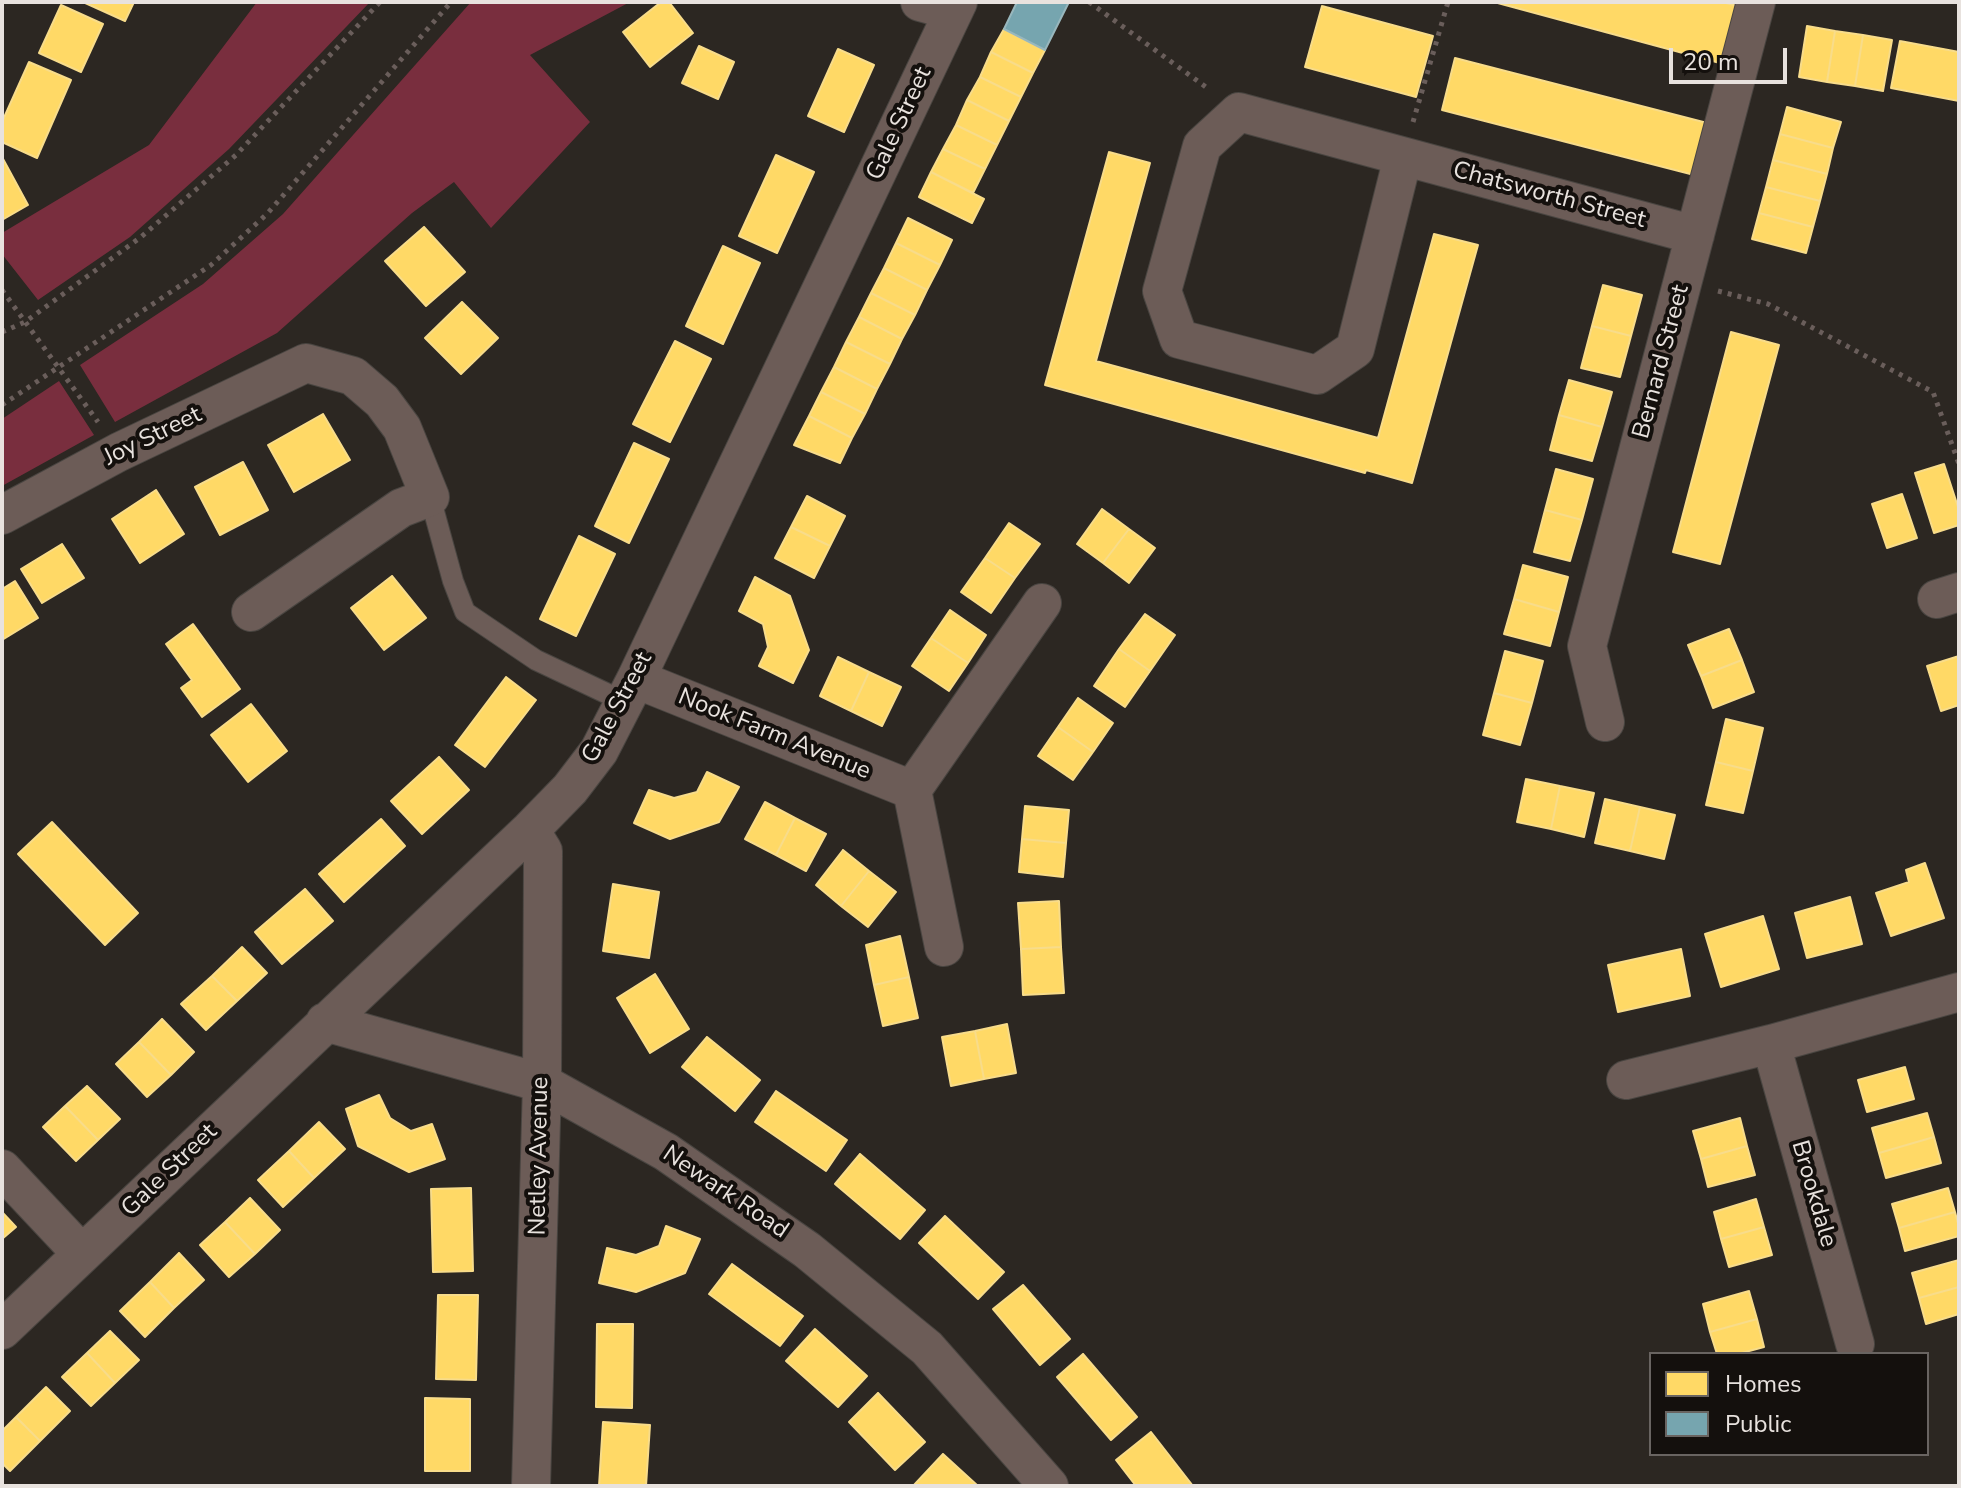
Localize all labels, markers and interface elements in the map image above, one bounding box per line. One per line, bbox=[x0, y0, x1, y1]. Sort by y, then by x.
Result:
scale bar bbox=[1673, 32, 1791, 82]
text: 20 m bbox=[1683, 46, 1739, 78]
street label: Gale Street bbox=[861, 63, 939, 185]
street label: Chatsworth Street bbox=[1449, 156, 1649, 236]
street label: Bernard Street bbox=[1628, 282, 1696, 442]
street label: Joy Street bbox=[100, 401, 206, 473]
street label: Gale Street bbox=[577, 648, 659, 768]
street label: Nook Farm Avenue bbox=[674, 683, 874, 787]
street label: Netley Avenue bbox=[524, 1076, 556, 1236]
street label: Gale Street bbox=[116, 1118, 224, 1224]
street label: Brookdale bbox=[1784, 1137, 1842, 1251]
street label: Newark Road bbox=[657, 1140, 793, 1246]
legend bbox=[1649, 1352, 1929, 1456]
text: Homes bbox=[1725, 1368, 1801, 1400]
text: Public bbox=[1725, 1408, 1791, 1440]

